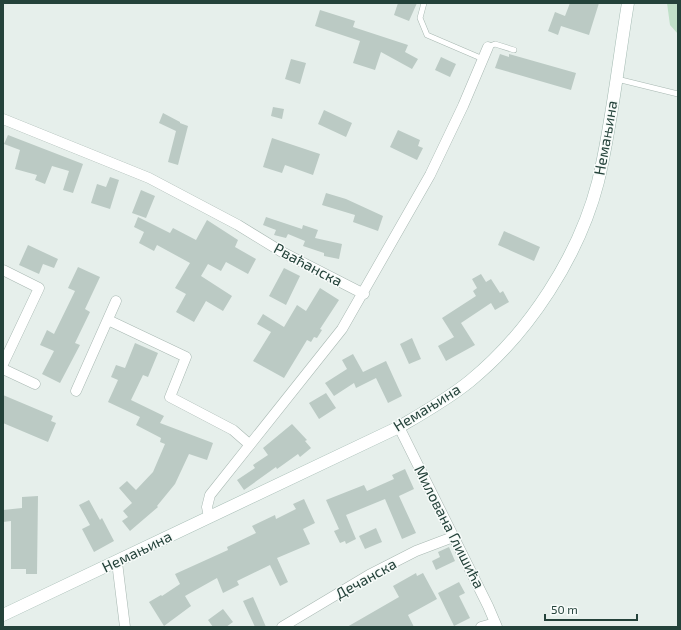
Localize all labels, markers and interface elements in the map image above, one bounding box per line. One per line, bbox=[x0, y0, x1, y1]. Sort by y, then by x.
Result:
street label: Немањина bbox=[590, 99, 620, 177]
street label: Рваћанска bbox=[271, 239, 346, 290]
street label: Немањина bbox=[390, 379, 463, 435]
street label: Милована Глишића bbox=[411, 462, 489, 591]
street label: Немањина bbox=[99, 526, 174, 576]
street label: Дечанска bbox=[332, 554, 399, 602]
scale bar bbox=[545, 596, 637, 622]
text: 50 m bbox=[551, 602, 578, 616]

